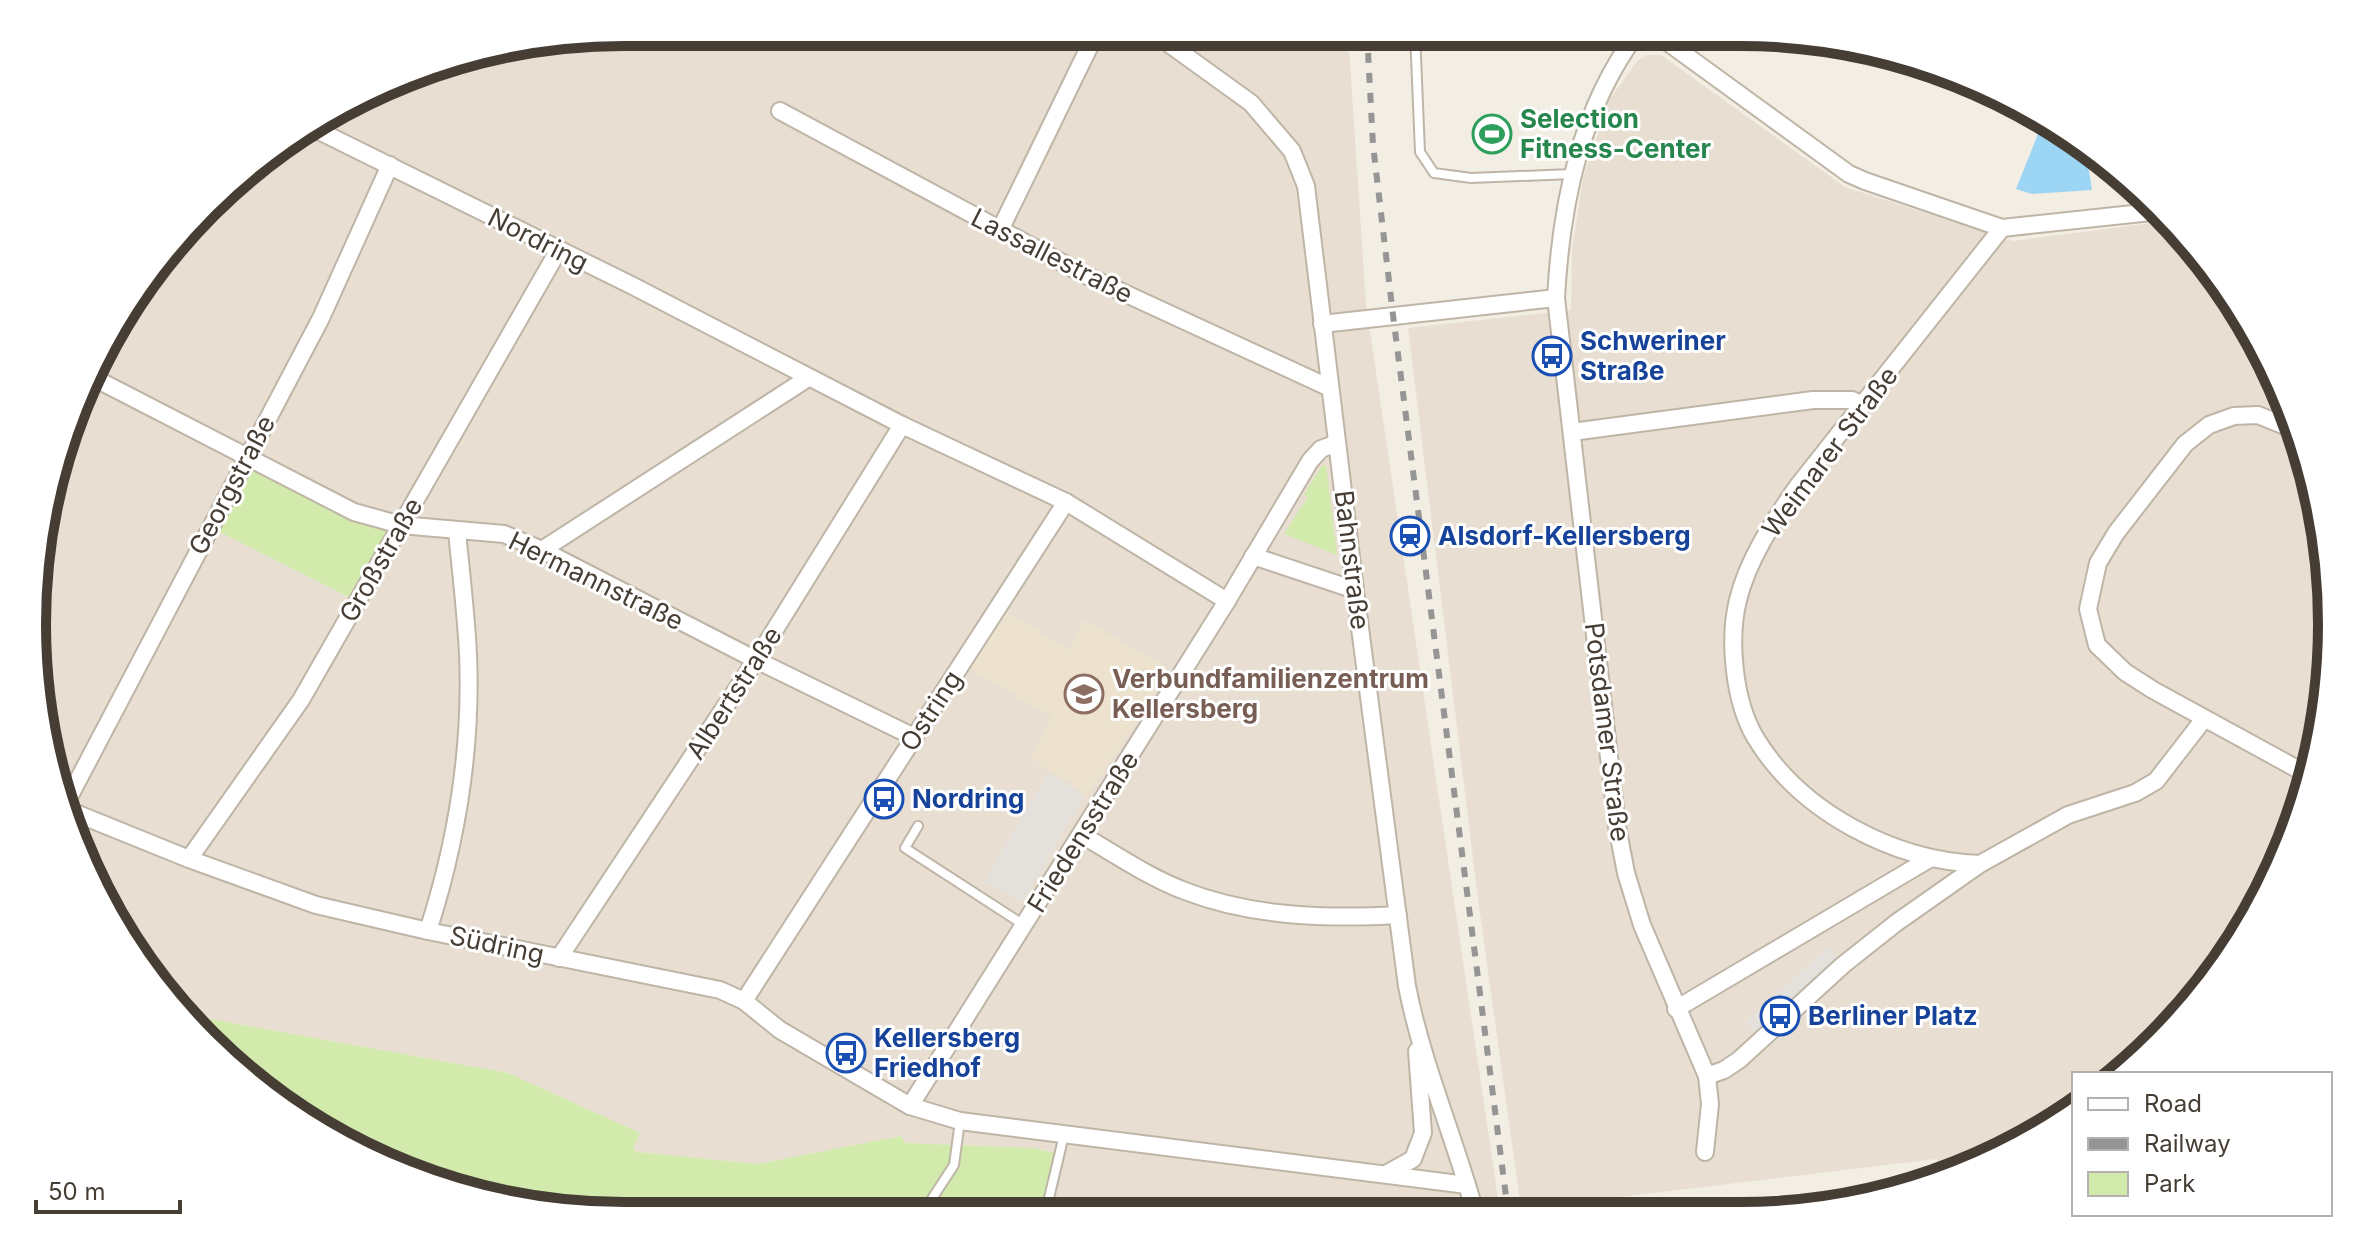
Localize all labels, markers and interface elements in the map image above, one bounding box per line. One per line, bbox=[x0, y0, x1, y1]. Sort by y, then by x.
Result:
place label: Selection Fitness-Center bbox=[1520, 103, 1711, 164]
sports icon: Selection Fitness-Center bbox=[1471, 113, 1513, 155]
street label: Nordring bbox=[483, 201, 593, 278]
street label: Lassallestraße bbox=[966, 202, 1138, 310]
place label: Schweriner Straße bbox=[1580, 325, 1726, 386]
bus stop icon: Schweriner Straße bbox=[1531, 335, 1573, 377]
street label: Weimarer Straße bbox=[1755, 360, 1904, 543]
street label: Georgstraße bbox=[182, 410, 281, 560]
street label: Bahnstraße bbox=[1329, 488, 1376, 631]
street label: Großstraße bbox=[333, 492, 429, 627]
station icon: Alsdorf-Kellersberg bbox=[1389, 515, 1431, 557]
place label: Alsdorf-Kellersberg bbox=[1438, 520, 1691, 551]
street label: Hermannstraße bbox=[504, 525, 689, 636]
street label: Albertstraße bbox=[679, 621, 788, 765]
street label: Potsdamer Straße bbox=[1579, 621, 1636, 843]
place label: Verbundfamilienzentrum Kellersberg bbox=[1112, 663, 1429, 724]
street label: Ostring bbox=[893, 665, 968, 757]
school or university icon: Verbundfamilienzentrum Kellersberg bbox=[1063, 673, 1105, 715]
street label: Friedensstraße bbox=[1021, 745, 1145, 918]
bus stop icon: Nordring bbox=[863, 778, 905, 820]
place label: Nordring bbox=[912, 783, 1025, 814]
street label: Südring bbox=[447, 919, 547, 970]
bus stop icon: Berliner Platz bbox=[1759, 995, 1801, 1037]
place label: Berliner Platz bbox=[1808, 1000, 1978, 1031]
place label: Kellersberg Friedhof bbox=[874, 1022, 1020, 1083]
bus stop icon: Kellersberg Friedhof bbox=[825, 1032, 867, 1074]
legend bbox=[2072, 1072, 2332, 1216]
text: Road bbox=[2144, 1089, 2202, 1118]
text: Railway bbox=[2144, 1129, 2231, 1158]
scale bar bbox=[36, 1164, 180, 1214]
text: Park bbox=[2144, 1169, 2195, 1198]
text: 50 m bbox=[48, 1177, 106, 1206]

